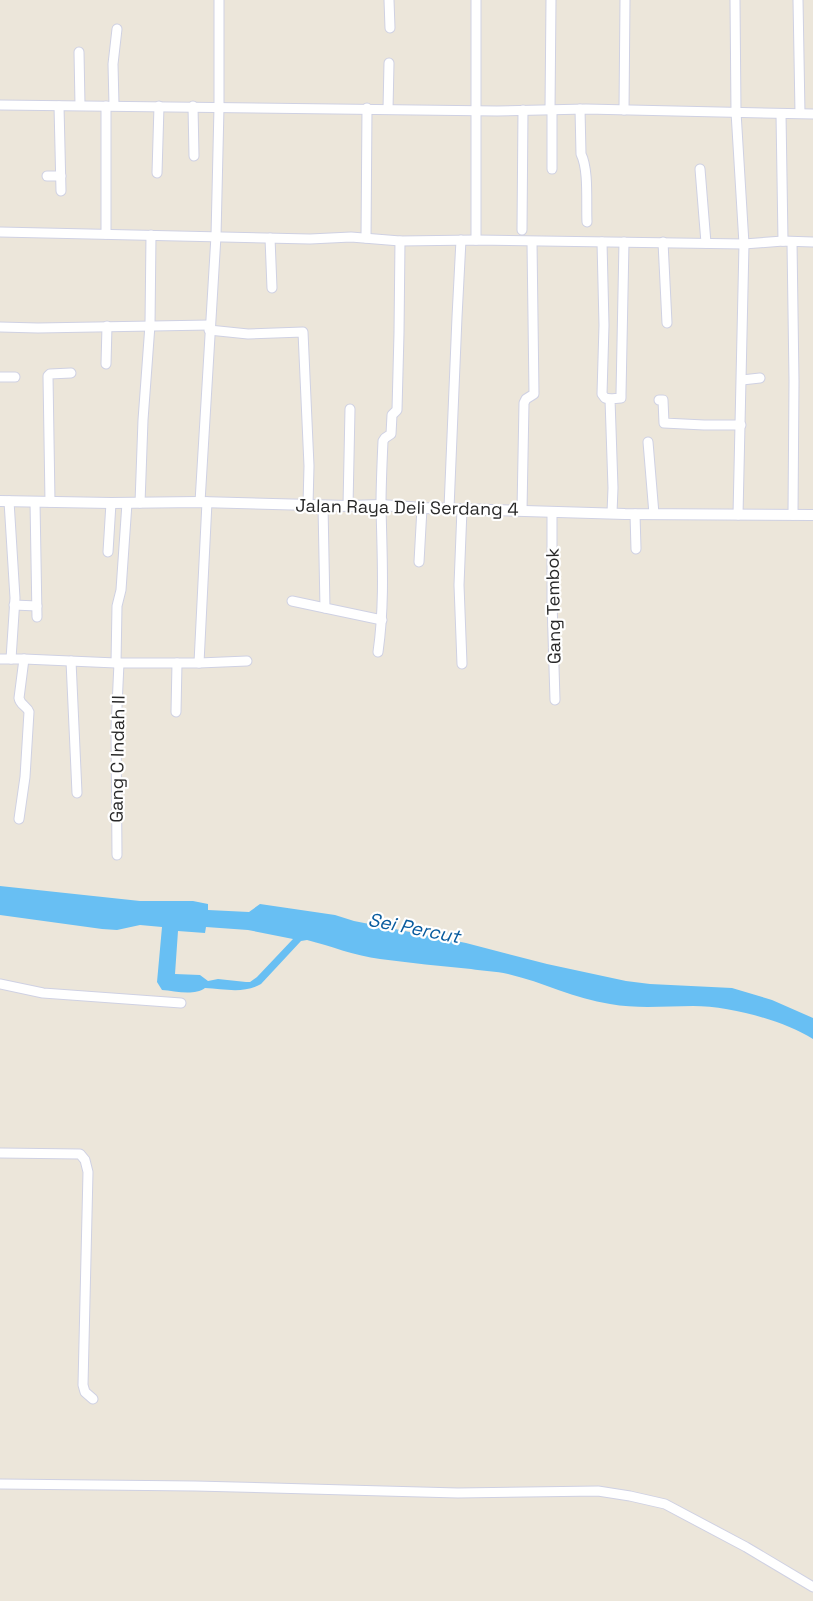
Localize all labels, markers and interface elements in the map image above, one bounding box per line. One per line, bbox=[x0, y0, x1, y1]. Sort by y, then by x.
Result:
street label: Jalan Raya Deli Serdang 4 bbox=[295, 494, 519, 520]
street label: Gang Tembok bbox=[540, 547, 566, 664]
street label: Gang C Indah II bbox=[104, 695, 130, 823]
water label: Sei Percut bbox=[366, 907, 464, 950]

